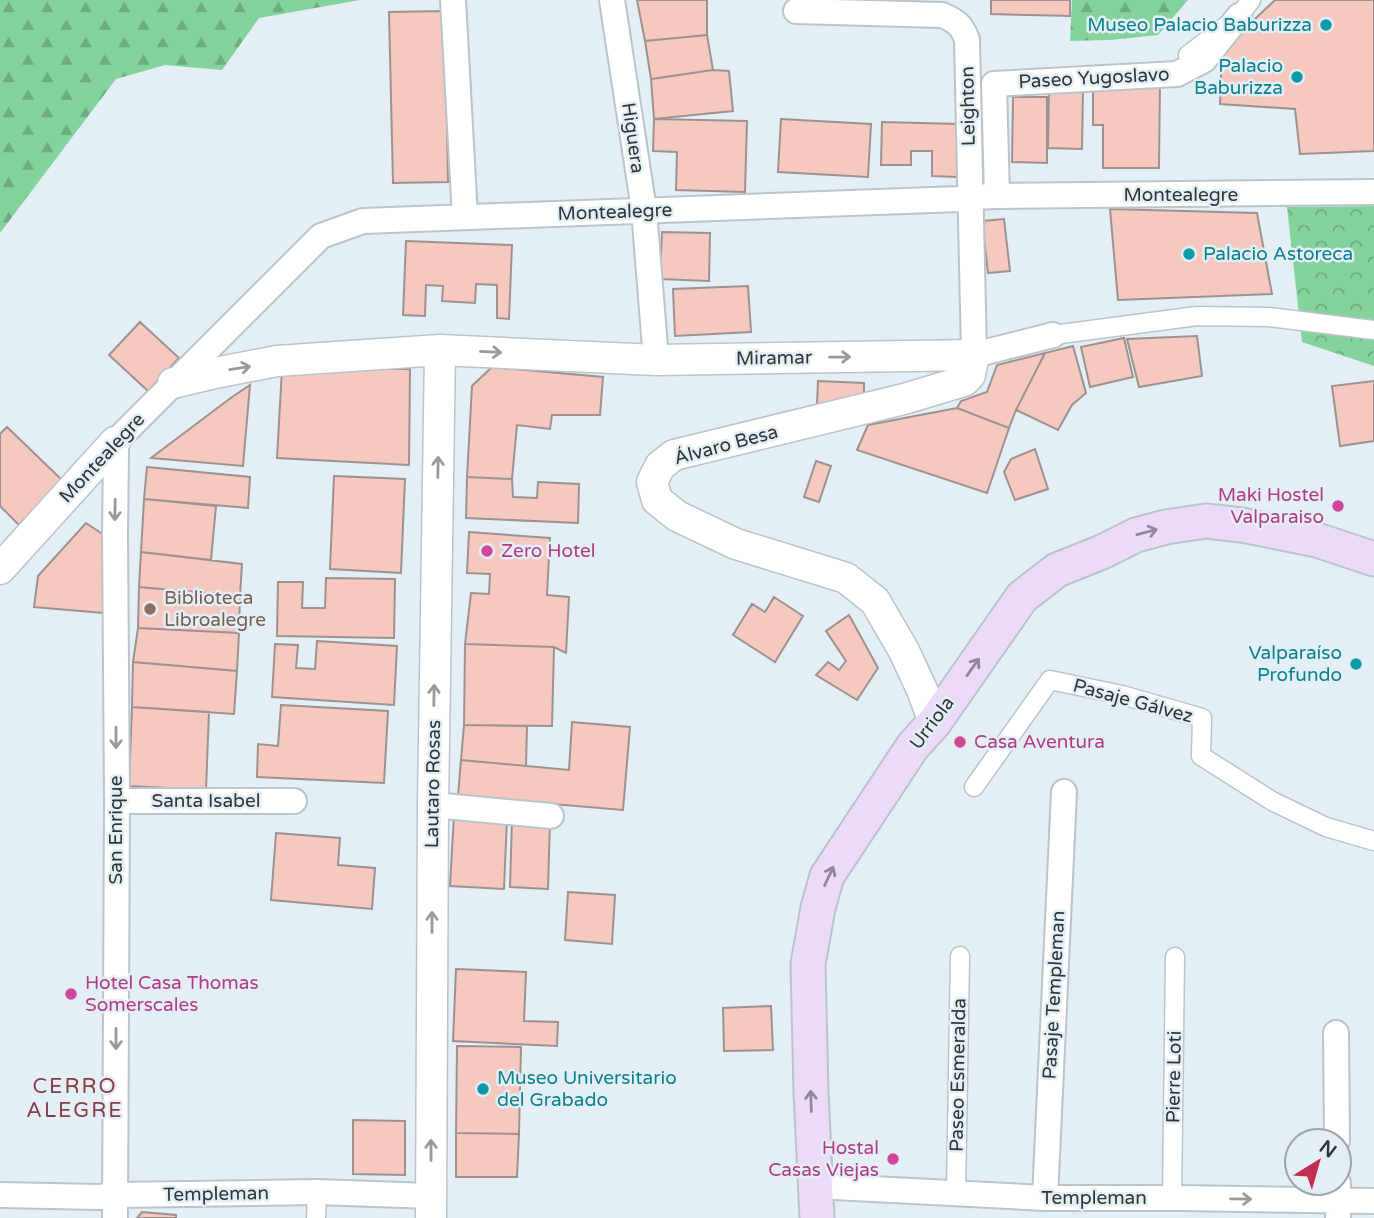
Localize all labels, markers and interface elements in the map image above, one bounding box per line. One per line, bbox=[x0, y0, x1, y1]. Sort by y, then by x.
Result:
place label: Museo Palacio Baburizza bbox=[1087, 14, 1312, 36]
marker: Museo Palacio Baburizza bbox=[1318, 17, 1334, 33]
place label: Palacio Baburizza bbox=[1194, 55, 1283, 99]
street label: Paseo Yugoslavo bbox=[1018, 63, 1170, 93]
street label: Leighton bbox=[956, 66, 980, 146]
marker: Palacio Baburizza bbox=[1289, 69, 1305, 85]
street label: Higuera bbox=[617, 101, 649, 175]
street label: Montealegre bbox=[1124, 184, 1238, 206]
street label: Montealegre bbox=[557, 199, 673, 225]
place label: Palacio Astoreca bbox=[1203, 243, 1353, 265]
marker: Palacio Astoreca bbox=[1181, 246, 1197, 262]
one-way arrow bbox=[479, 346, 502, 359]
street label: Miramar bbox=[736, 346, 813, 370]
one-way arrow bbox=[829, 350, 852, 364]
one-way arrow bbox=[228, 361, 251, 374]
street label: Montealegre bbox=[55, 409, 149, 507]
street label: Álvaro Besa bbox=[671, 420, 780, 469]
one-way arrow bbox=[431, 456, 445, 479]
place label: Maki Hostel Valparaiso bbox=[1218, 484, 1324, 528]
one-way arrow bbox=[108, 498, 122, 521]
marker: Maki Hostel Valparaiso bbox=[1330, 498, 1346, 514]
one-way arrow bbox=[1135, 525, 1158, 538]
place label: Zero Hotel bbox=[501, 540, 596, 562]
marker: Zero Hotel bbox=[479, 543, 495, 559]
place label: Biblioteca Libroalegre bbox=[164, 587, 266, 631]
marker: Biblioteca Libroalegre bbox=[142, 601, 158, 617]
place label: Valparaíso Profundo bbox=[1248, 642, 1342, 686]
marker: Valparaíso Profundo bbox=[1348, 656, 1364, 672]
one-way arrow bbox=[966, 658, 980, 677]
street label: Pasaje Gálvez bbox=[1071, 674, 1195, 728]
one-way arrow bbox=[428, 684, 441, 707]
street label: Urriola bbox=[905, 692, 959, 754]
street label: Lautaro Rosas bbox=[421, 720, 445, 848]
one-way arrow bbox=[109, 726, 123, 749]
place label: Casa Aventura bbox=[974, 731, 1105, 753]
marker: Casa Aventura bbox=[952, 734, 968, 750]
street label: San Enrique bbox=[105, 776, 127, 884]
street label: Santa Isabel bbox=[151, 790, 261, 812]
one-way arrow bbox=[823, 866, 836, 887]
street label: Pasaje Templeman bbox=[1039, 910, 1069, 1080]
one-way arrow bbox=[425, 911, 439, 934]
place label: Hotel Casa Thomas Somerscales bbox=[85, 972, 259, 1016]
marker: Hotel Casa Thomas Somerscales bbox=[63, 986, 79, 1002]
street label: Paseo Esmeralda bbox=[946, 998, 970, 1152]
one-way arrow bbox=[109, 1027, 123, 1050]
street label: Pierre Loti bbox=[1162, 1031, 1186, 1123]
place label: Museo Universitario del Grabado bbox=[497, 1067, 677, 1111]
district label: CERRO ALEGRE bbox=[26, 1074, 124, 1123]
marker: Museo Universitario del Grabado bbox=[475, 1081, 491, 1097]
one-way arrow bbox=[805, 1090, 818, 1113]
north arrow bbox=[1283, 1127, 1353, 1197]
text: N bbox=[1315, 1136, 1340, 1163]
place label: Hostal Casas Viejas bbox=[768, 1137, 879, 1181]
one-way arrow bbox=[424, 1139, 438, 1162]
marker: Hostal Casas Viejas bbox=[885, 1151, 901, 1167]
street label: Templeman bbox=[163, 1182, 269, 1206]
street label: Templeman bbox=[1041, 1187, 1147, 1209]
one-way arrow bbox=[1229, 1192, 1252, 1206]

